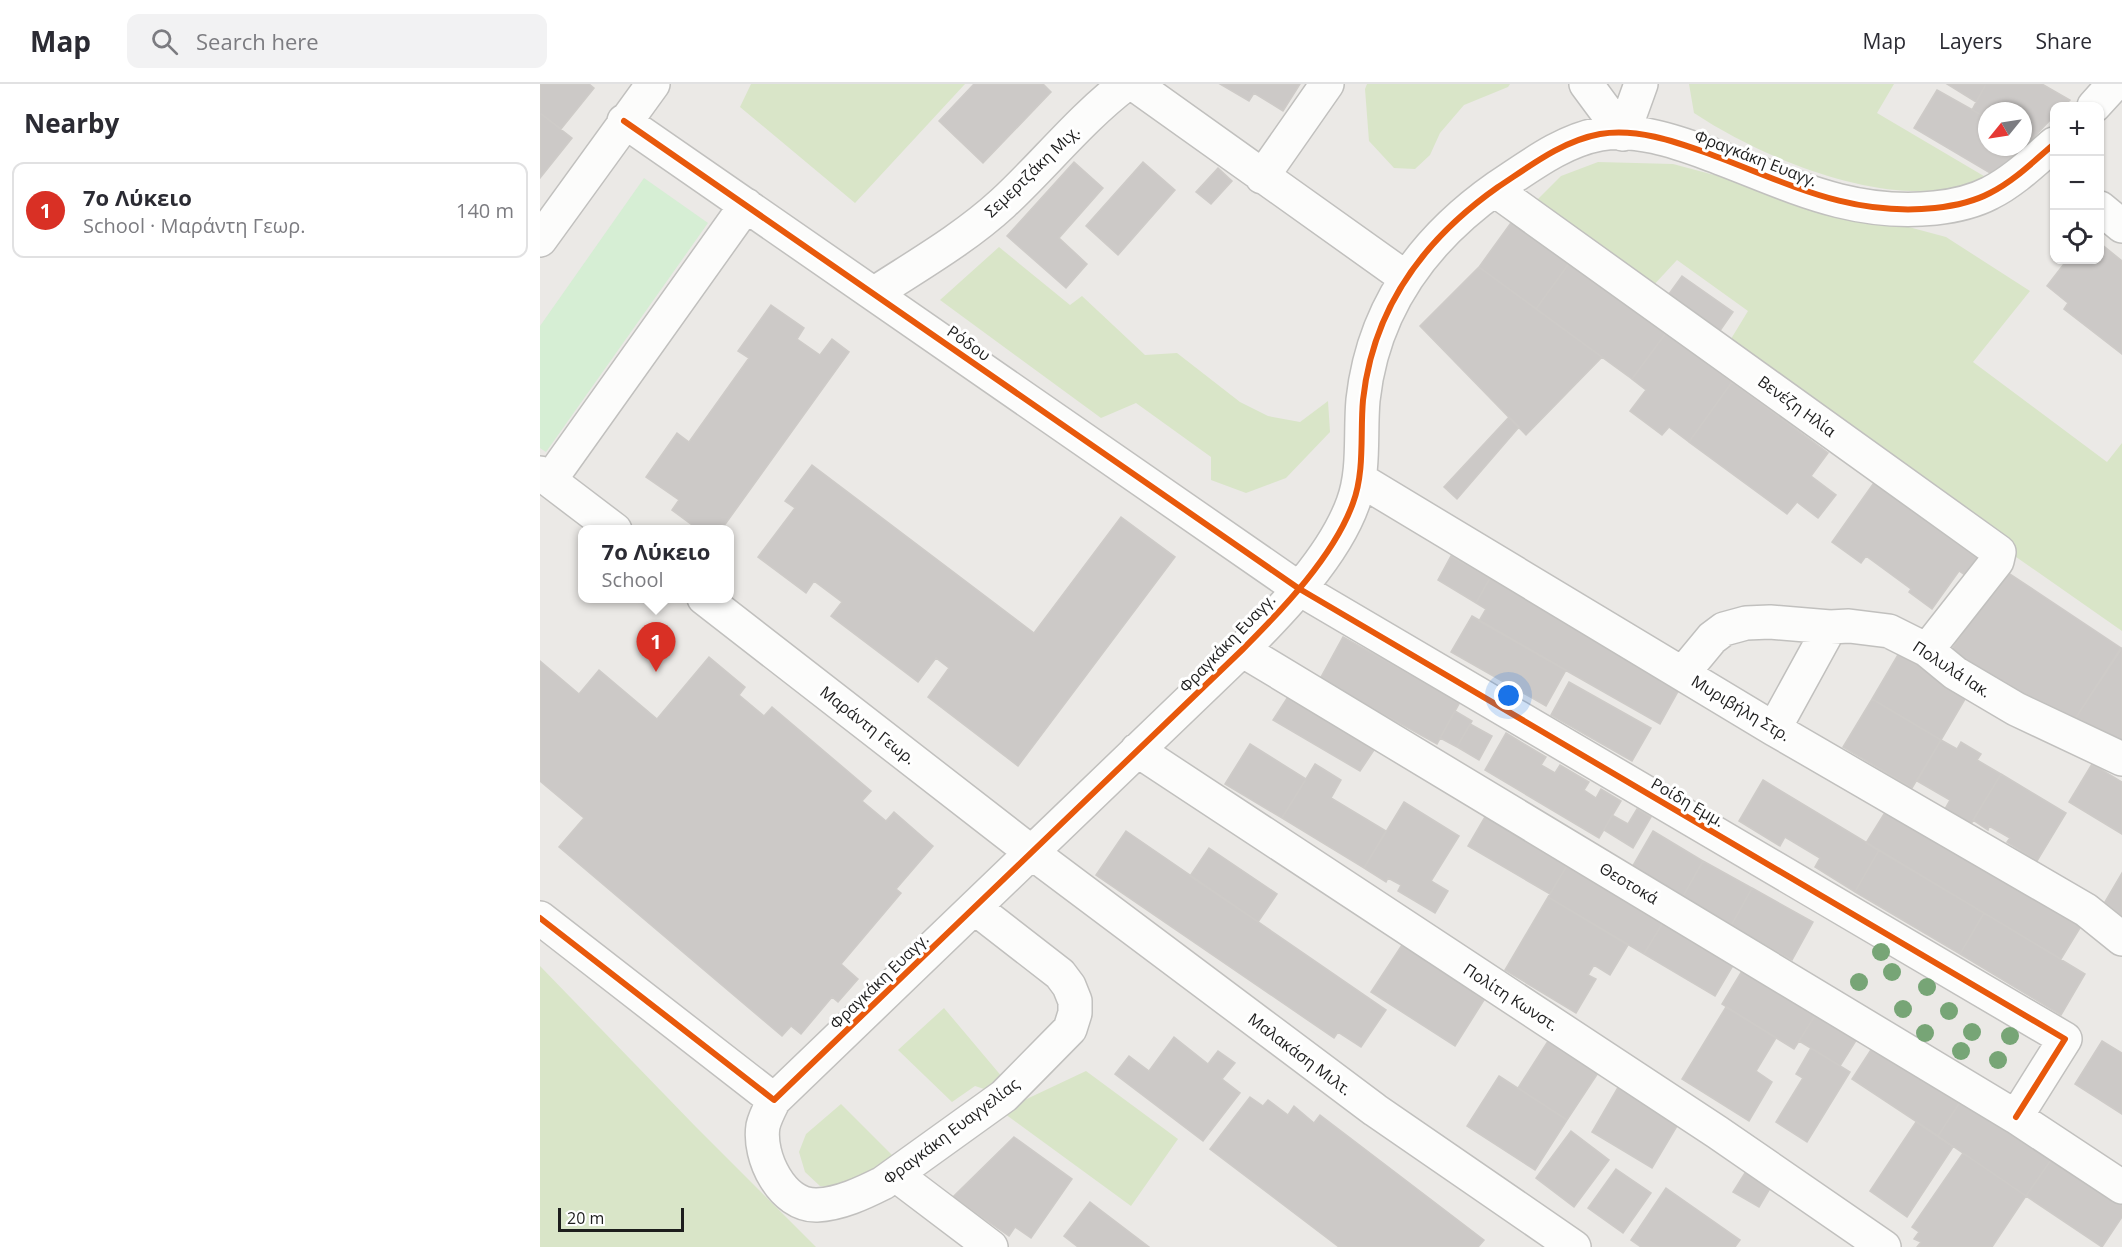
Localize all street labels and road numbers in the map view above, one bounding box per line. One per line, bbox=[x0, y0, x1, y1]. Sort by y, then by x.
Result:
street label: Σεμερτζάκη Μιχ. bbox=[980, 120, 1084, 222]
street label: Φραγκάκη Ευαγγ. bbox=[1691, 124, 1821, 192]
street label: Ρόδου bbox=[943, 320, 995, 366]
street label: Βενέζη Ηλία bbox=[1754, 370, 1841, 442]
street label: Φραγκάκη Ευαγγ. bbox=[1174, 589, 1280, 697]
street label: Πολυλά Ιακ. bbox=[1909, 636, 1995, 702]
street label: Μυριβήλη Στρ. bbox=[1687, 670, 1795, 746]
street label: Μαράντη Γεωρ. bbox=[816, 681, 920, 769]
street label: Ροίδη Εμμ. bbox=[1647, 772, 1729, 832]
street label: Θεοτοκά bbox=[1595, 857, 1663, 909]
street label: Φραγκάκη Ευαγγ. bbox=[825, 928, 933, 1034]
street label: Πολίτη Κωνστ. bbox=[1459, 958, 1563, 1036]
street label: Μαλακάση Μιλτ. bbox=[1244, 1008, 1356, 1100]
street label: Φραγκάκη Ευαγγελίας bbox=[879, 1072, 1024, 1189]

